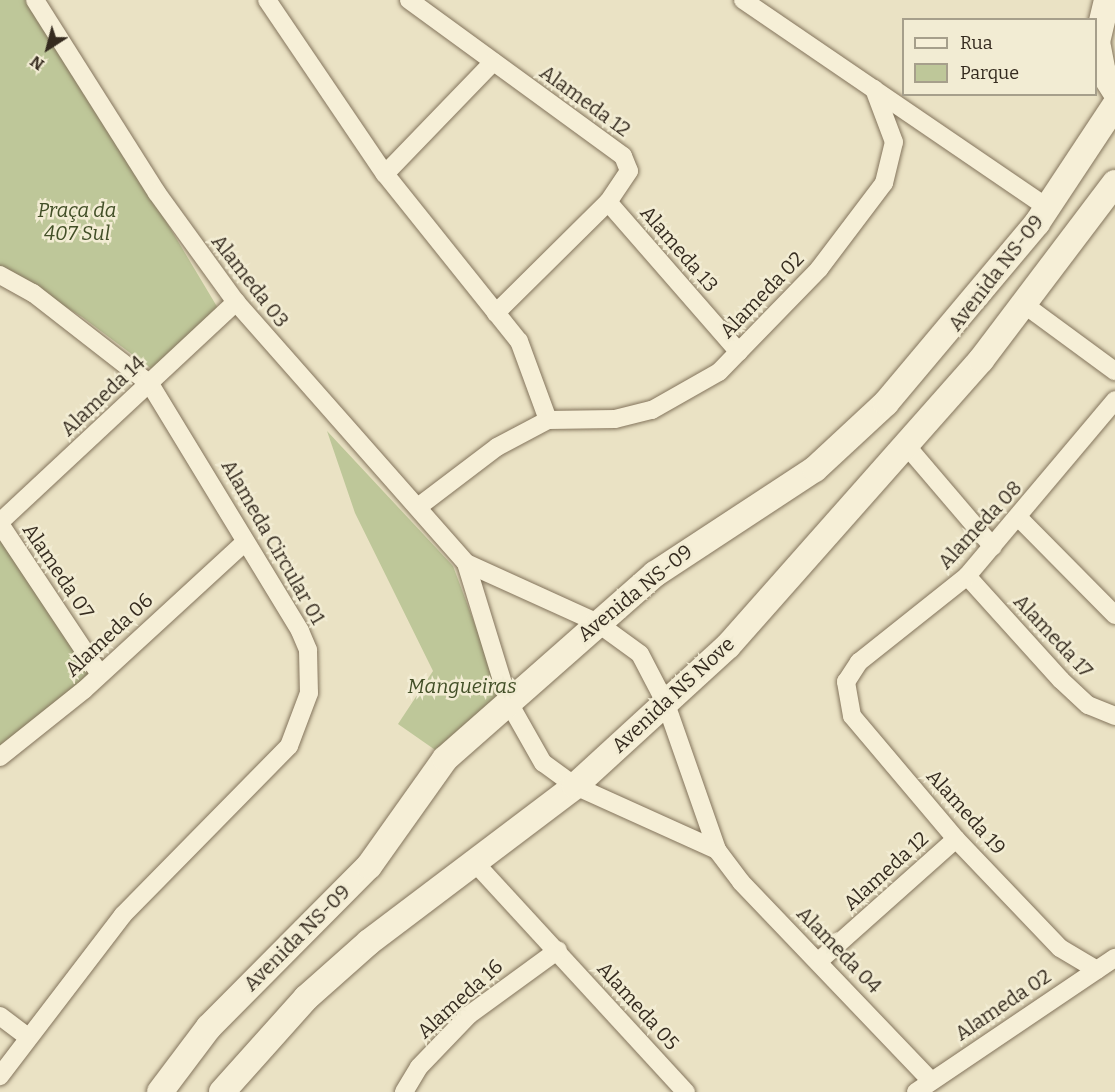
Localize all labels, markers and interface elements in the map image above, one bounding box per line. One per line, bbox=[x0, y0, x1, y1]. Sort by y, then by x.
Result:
north arrow bbox=[18, 18, 78, 78]
legend bbox=[902, 18, 1097, 96]
text: Rua bbox=[960, 32, 993, 54]
text: N bbox=[27, 52, 48, 74]
street label: Alameda 12 bbox=[535, 60, 635, 142]
text: Parque bbox=[960, 62, 1019, 84]
park label: Praça da 407 Sul bbox=[37, 199, 117, 246]
street label: Alameda 13 bbox=[635, 201, 723, 297]
street label: Avenida NS-09 bbox=[943, 210, 1049, 336]
street label: Alameda 03 bbox=[206, 230, 294, 332]
street label: Alameda 02 bbox=[715, 247, 809, 343]
street label: Alameda 14 bbox=[56, 351, 150, 441]
street label: Alameda Circular 01 bbox=[216, 455, 330, 629]
street label: Alameda 08 bbox=[933, 476, 1027, 574]
street label: Alameda 07 bbox=[17, 519, 99, 623]
street label: Avenida NS-09 bbox=[573, 539, 697, 647]
street label: Alameda 06 bbox=[60, 588, 158, 682]
street label: Alameda 17 bbox=[1008, 589, 1098, 683]
street label: Avenida NS Nove bbox=[607, 632, 739, 758]
park label: Mangueiras bbox=[407, 674, 517, 698]
street label: Alameda 19 bbox=[921, 764, 1011, 860]
street label: Alameda 12 bbox=[839, 827, 933, 915]
street label: Avenida NS-09 bbox=[239, 880, 355, 996]
street label: Alameda 04 bbox=[792, 902, 886, 998]
street label: Alameda 16 bbox=[412, 954, 508, 1044]
street label: Alameda 05 bbox=[592, 957, 684, 1055]
street label: Alameda 02 bbox=[950, 964, 1056, 1046]

